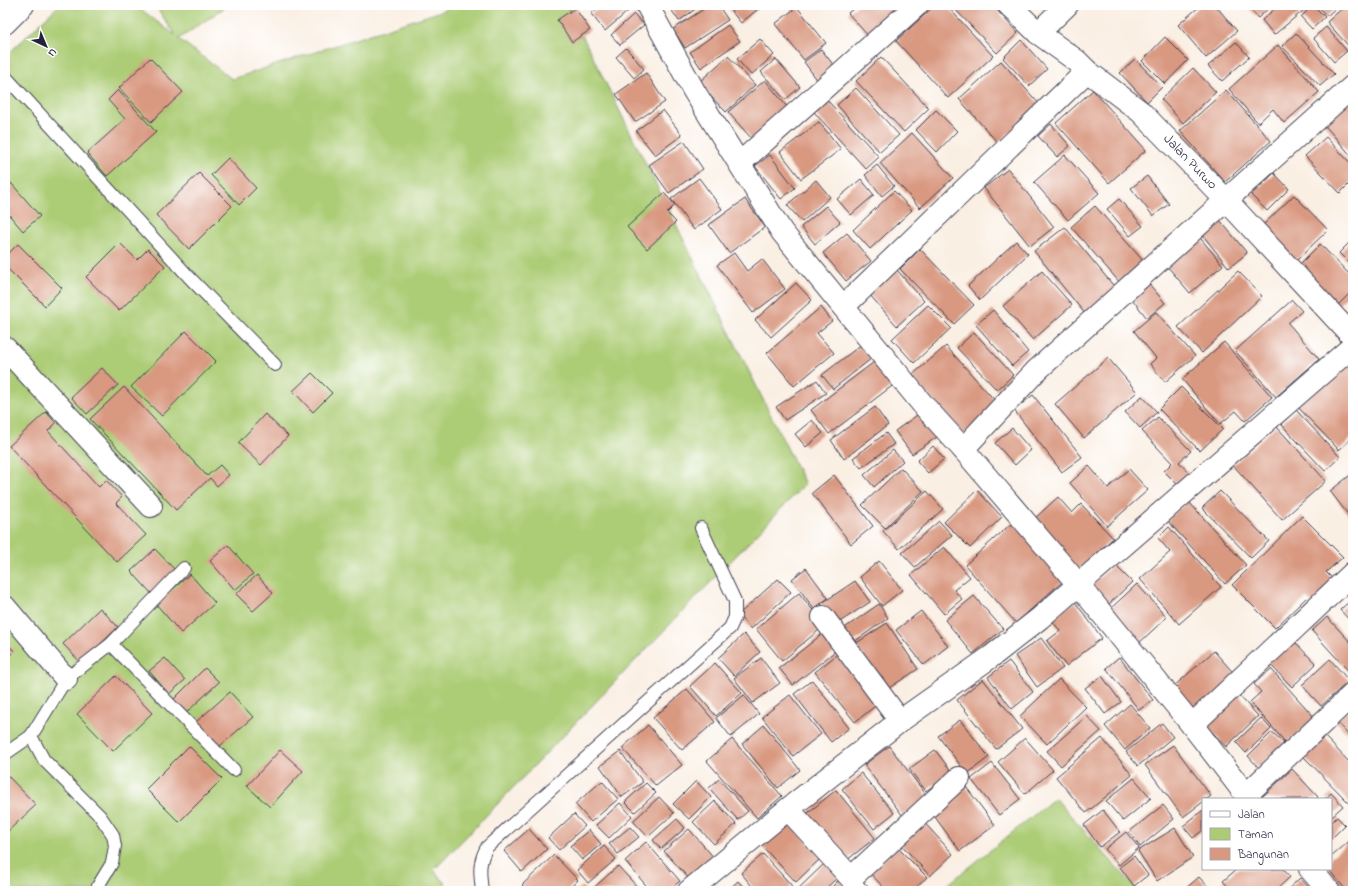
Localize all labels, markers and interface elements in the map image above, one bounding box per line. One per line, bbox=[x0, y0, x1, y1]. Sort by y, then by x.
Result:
north arrow bbox=[26, 26, 66, 66]
text: U bbox=[44, 44, 60, 61]
street label: Jalan Purwo bbox=[1158, 129, 1222, 195]
legend bbox=[1202, 798, 1332, 870]
text: Jalan bbox=[1238, 806, 1265, 824]
text: Taman bbox=[1238, 826, 1273, 844]
text: Bangunan bbox=[1237, 846, 1289, 865]

